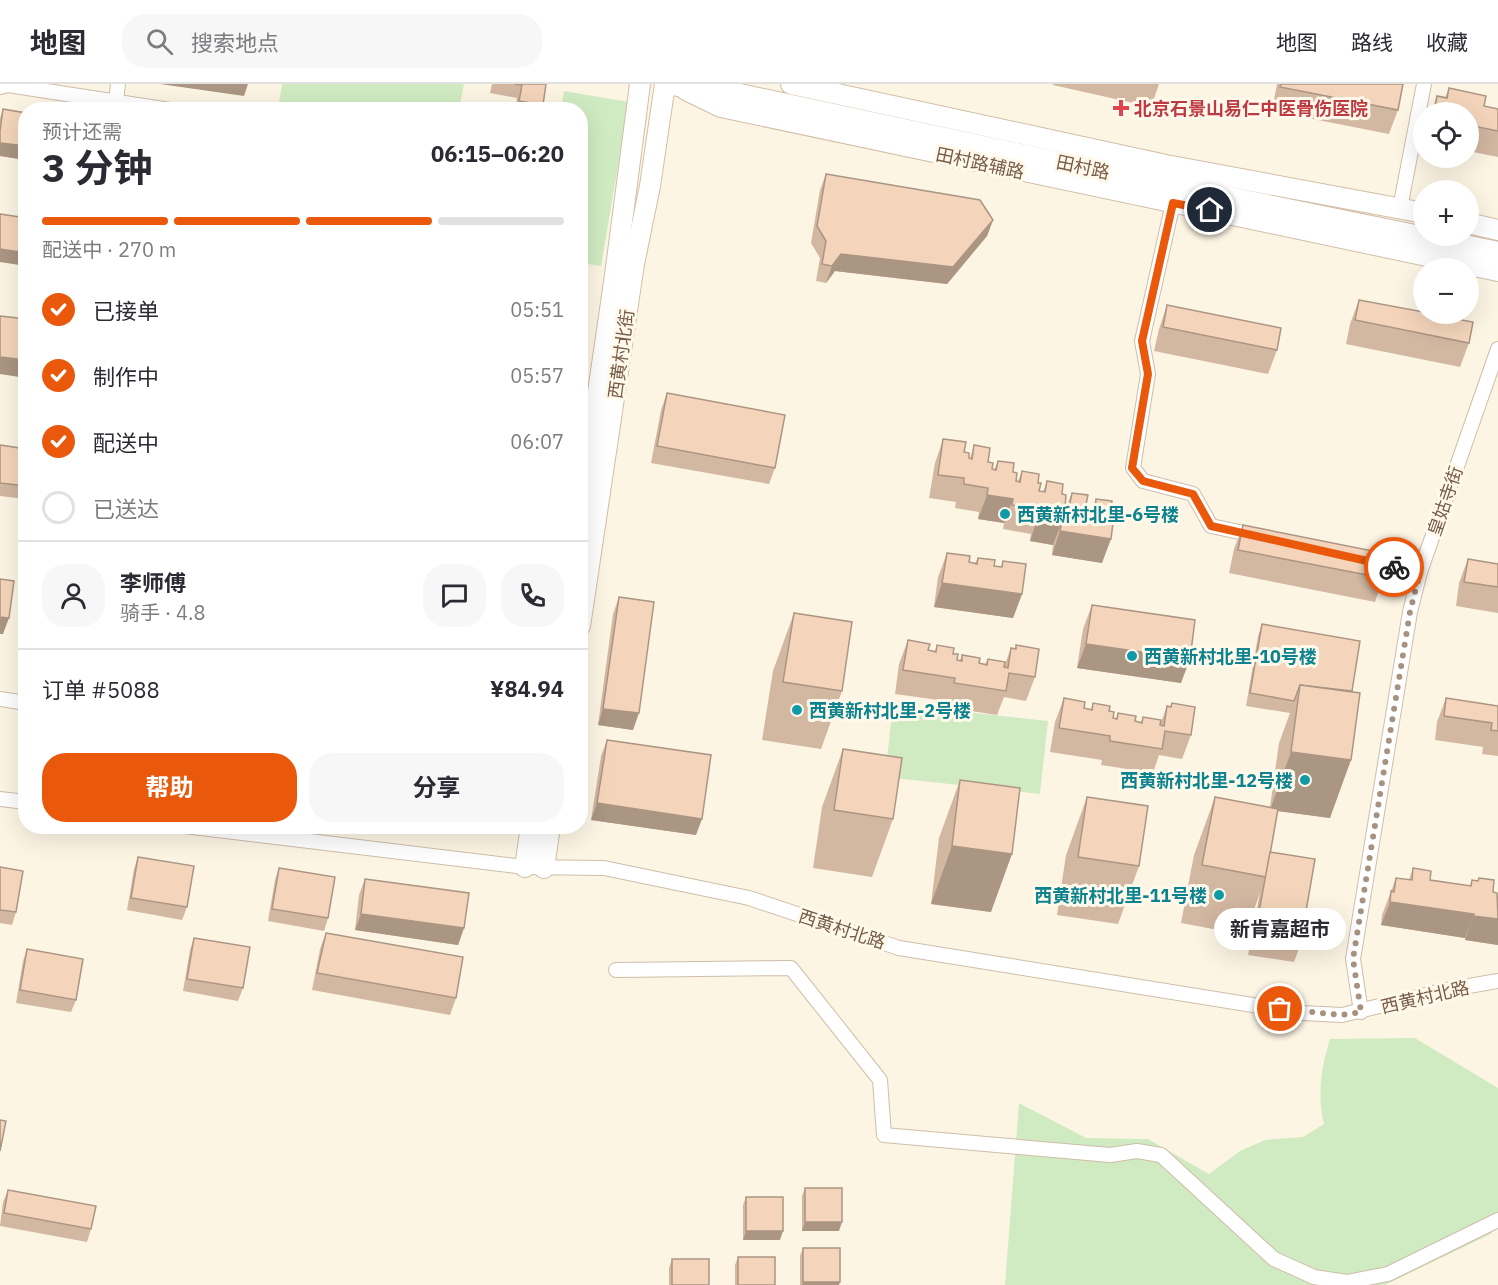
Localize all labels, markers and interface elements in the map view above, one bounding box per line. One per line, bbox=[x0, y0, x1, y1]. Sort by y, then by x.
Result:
search box bbox=[122, 14, 542, 68]
text: 地图 bbox=[30, 24, 86, 61]
icon: search bbox=[143, 25, 176, 58]
text: 搜索地点 bbox=[191, 28, 279, 57]
text: 地图 bbox=[1276, 28, 1318, 56]
text: 路线 bbox=[1351, 28, 1393, 56]
text: 收藏 bbox=[1426, 28, 1468, 56]
place label: 北京石景山易仁中医骨伤医院 bbox=[1134, 97, 1368, 120]
marker: 北京石景山易仁中医骨伤医院 bbox=[1112, 99, 1130, 117]
map controls bbox=[1413, 102, 1479, 324]
button: locate bbox=[1413, 102, 1479, 168]
text: 预计还需 bbox=[42, 118, 122, 145]
text: 06:15–06:20 bbox=[431, 139, 564, 168]
text: 3 分钟 bbox=[42, 142, 153, 193]
street label: 田村路辅路 bbox=[934, 142, 1026, 184]
street label: 田村路 bbox=[1054, 150, 1112, 184]
button: + bbox=[1413, 180, 1479, 246]
pin bbox=[1184, 184, 1235, 235]
icon: home bbox=[1193, 193, 1226, 226]
text: 配送中 · 270 m bbox=[42, 236, 176, 263]
button: − bbox=[1413, 258, 1479, 324]
icon: check bbox=[42, 293, 75, 326]
text: 已接单 bbox=[93, 296, 159, 325]
text: 05:51 bbox=[510, 296, 564, 323]
street label: 西黄村北街 bbox=[603, 308, 639, 400]
icon: check bbox=[42, 359, 75, 392]
text: 制作中 bbox=[93, 362, 159, 391]
text: 05:57 bbox=[510, 362, 564, 389]
icon: check bbox=[42, 425, 75, 458]
text: 配送中 bbox=[93, 428, 159, 457]
text: 06:07 bbox=[510, 428, 564, 455]
street label: 皇姑寺街 bbox=[1422, 463, 1468, 539]
text: 已送达 bbox=[93, 494, 159, 523]
place label: 西黄新村北里-6号楼 bbox=[1017, 503, 1179, 526]
marker: 西黄新村北里-6号楼 bbox=[998, 507, 1012, 521]
courier bbox=[1364, 537, 1424, 597]
icon: bike bbox=[1378, 551, 1411, 584]
button: person bbox=[42, 564, 105, 627]
button: chat bbox=[423, 564, 486, 627]
button: phone bbox=[501, 564, 564, 627]
text: 李师傅 bbox=[120, 568, 186, 597]
text: 骑手 · 4.8 bbox=[120, 599, 205, 626]
place label: 西黄新村北里-10号楼 bbox=[1144, 645, 1317, 668]
marker: 西黄新村北里-10号楼 bbox=[1125, 649, 1139, 663]
text: ¥84.94 bbox=[490, 674, 564, 703]
text: 订单 #5088 bbox=[42, 675, 160, 704]
place label: 西黄新村北里-2号楼 bbox=[809, 699, 971, 722]
marker: 西黄新村北里-2号楼 bbox=[790, 703, 804, 717]
button: 帮助 bbox=[42, 753, 297, 822]
button: 分享 bbox=[309, 753, 564, 822]
place label: 西黄新村北里-12号楼 bbox=[1120, 769, 1293, 792]
marker: 西黄新村北里-12号楼 bbox=[1298, 773, 1312, 787]
place label: 西黄新村北里-11号楼 bbox=[1034, 884, 1207, 907]
marker: 西黄新村北里-11号楼 bbox=[1212, 888, 1226, 902]
street label: 西黄村北路 bbox=[796, 904, 888, 954]
callout: 新肯嘉超市 bbox=[1214, 907, 1346, 949]
text: 新肯嘉超市 bbox=[1230, 915, 1330, 942]
street label: 西黄村北路 bbox=[1379, 976, 1471, 1018]
pin bbox=[1254, 983, 1305, 1034]
icon: bag bbox=[1263, 992, 1296, 1025]

